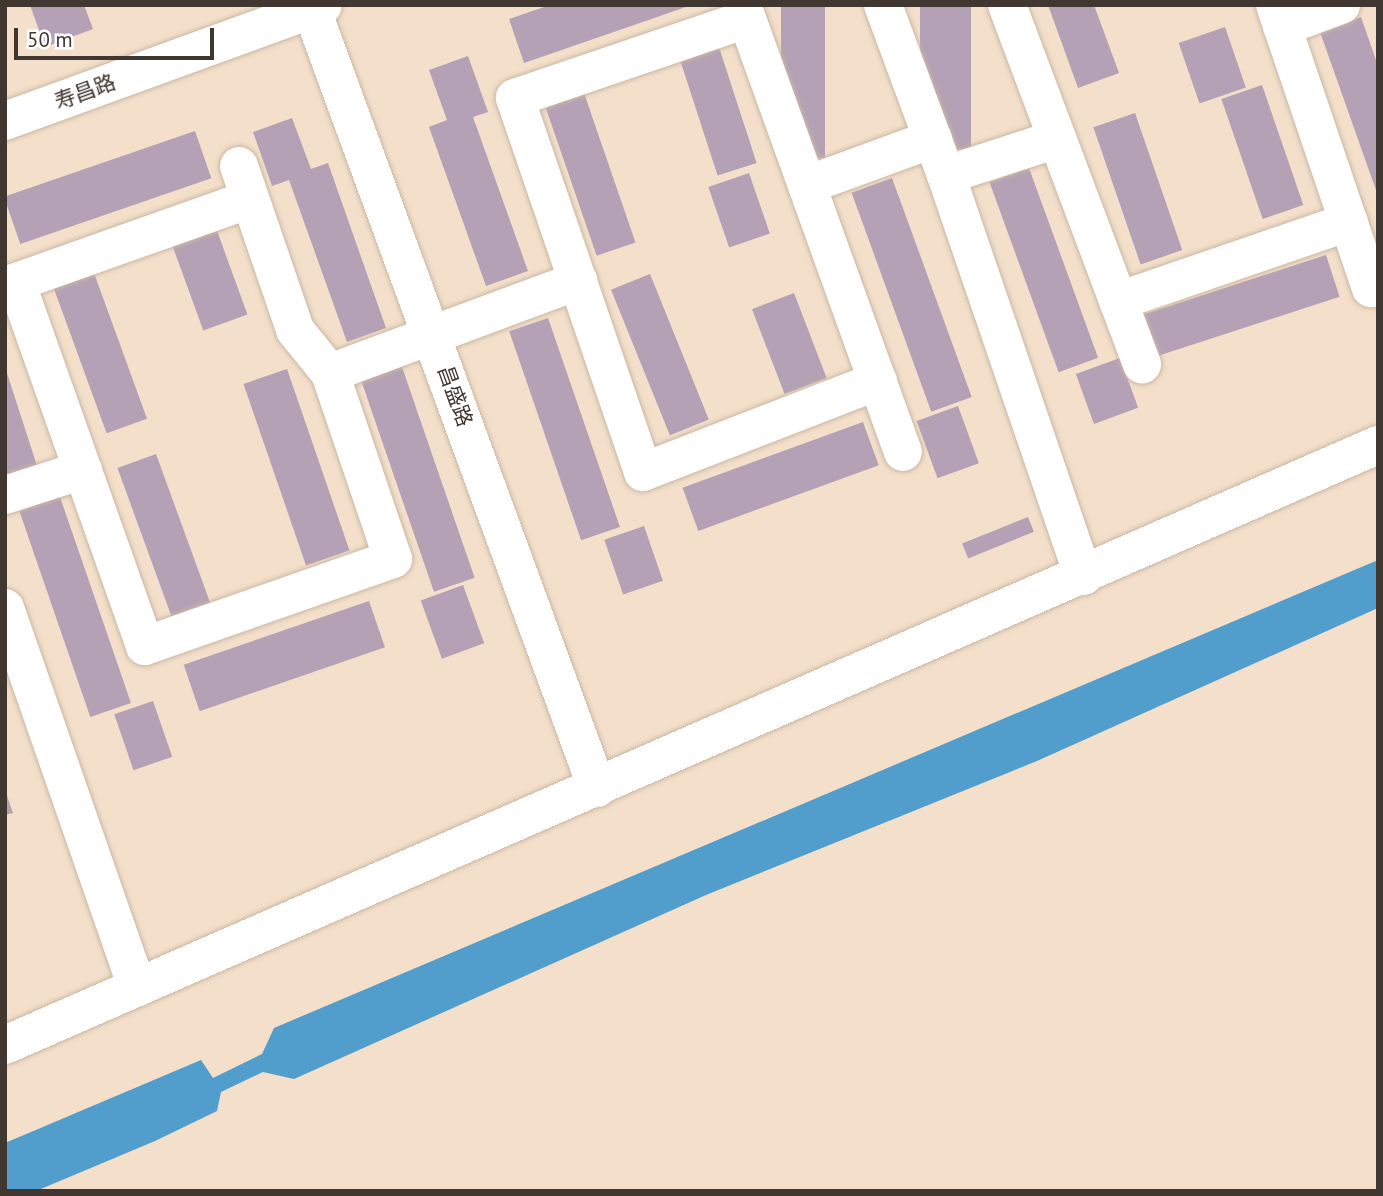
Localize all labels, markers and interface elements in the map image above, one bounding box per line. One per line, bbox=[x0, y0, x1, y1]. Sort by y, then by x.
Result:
scale bar bbox=[18, 14, 217, 58]
text: 50 m bbox=[27, 26, 73, 53]
street label: 寿昌路 bbox=[51, 69, 119, 115]
street label: 昌盛路 bbox=[432, 362, 478, 430]

